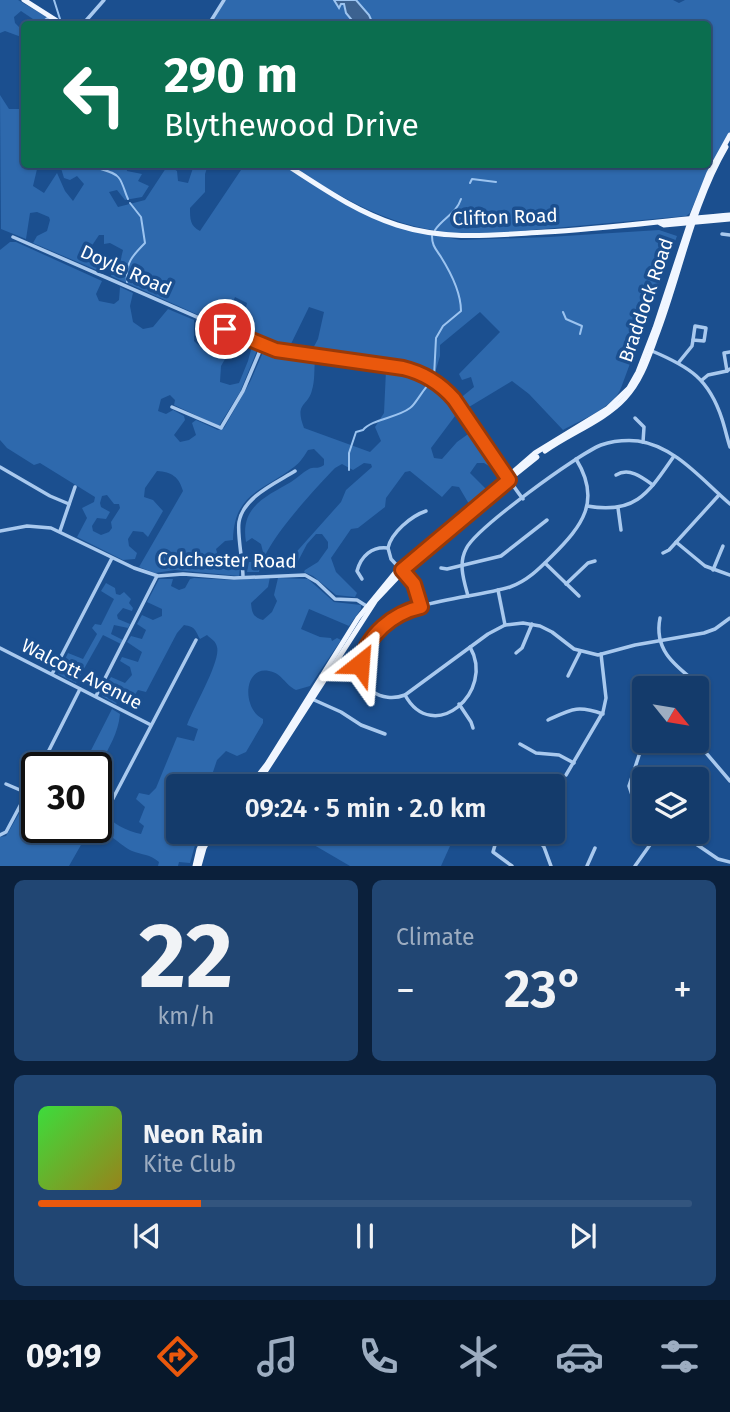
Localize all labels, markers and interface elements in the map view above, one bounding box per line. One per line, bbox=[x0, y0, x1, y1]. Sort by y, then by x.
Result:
text: 290 m bbox=[164, 46, 298, 105]
icon: left bbox=[49, 49, 140, 140]
text: Blythewood Drive bbox=[164, 106, 419, 144]
street label: Clifton Road bbox=[452, 204, 558, 230]
street label: Braddock Road bbox=[614, 235, 678, 365]
street label: Doyle Road bbox=[77, 240, 175, 300]
pin bbox=[195, 299, 255, 359]
icon: arrive bbox=[206, 310, 244, 348]
street label: Colchester Road bbox=[157, 547, 297, 573]
position arrow bbox=[323, 627, 397, 701]
street label: Walcott Avenue bbox=[18, 634, 146, 714]
north arrow bbox=[632, 676, 709, 752]
map controls bbox=[632, 676, 709, 844]
speed limit sign: 30 bbox=[21, 752, 112, 843]
button: layers bbox=[632, 767, 709, 844]
text: 09:24 · 5 min · 2.0 km bbox=[245, 793, 486, 824]
text: 22 bbox=[139, 902, 233, 1011]
text: Climate bbox=[396, 923, 475, 951]
text: 23° bbox=[504, 958, 584, 1021]
text: − bbox=[396, 967, 415, 1013]
text: + bbox=[673, 967, 692, 1013]
text: km/h bbox=[158, 1002, 214, 1030]
text: Neon Rain bbox=[143, 1119, 263, 1150]
text: Kite Club bbox=[143, 1150, 236, 1178]
icon: previous bbox=[128, 1217, 166, 1255]
icon: pause bbox=[346, 1217, 384, 1255]
icon: next bbox=[564, 1217, 602, 1255]
icon: directions bbox=[153, 1332, 202, 1381]
icon: music bbox=[253, 1332, 302, 1381]
icon: phone bbox=[354, 1332, 403, 1381]
icon: climate bbox=[454, 1332, 503, 1381]
icon: car bbox=[555, 1332, 604, 1381]
icon: filters bbox=[655, 1332, 704, 1381]
text: 09:19 bbox=[26, 1337, 101, 1375]

